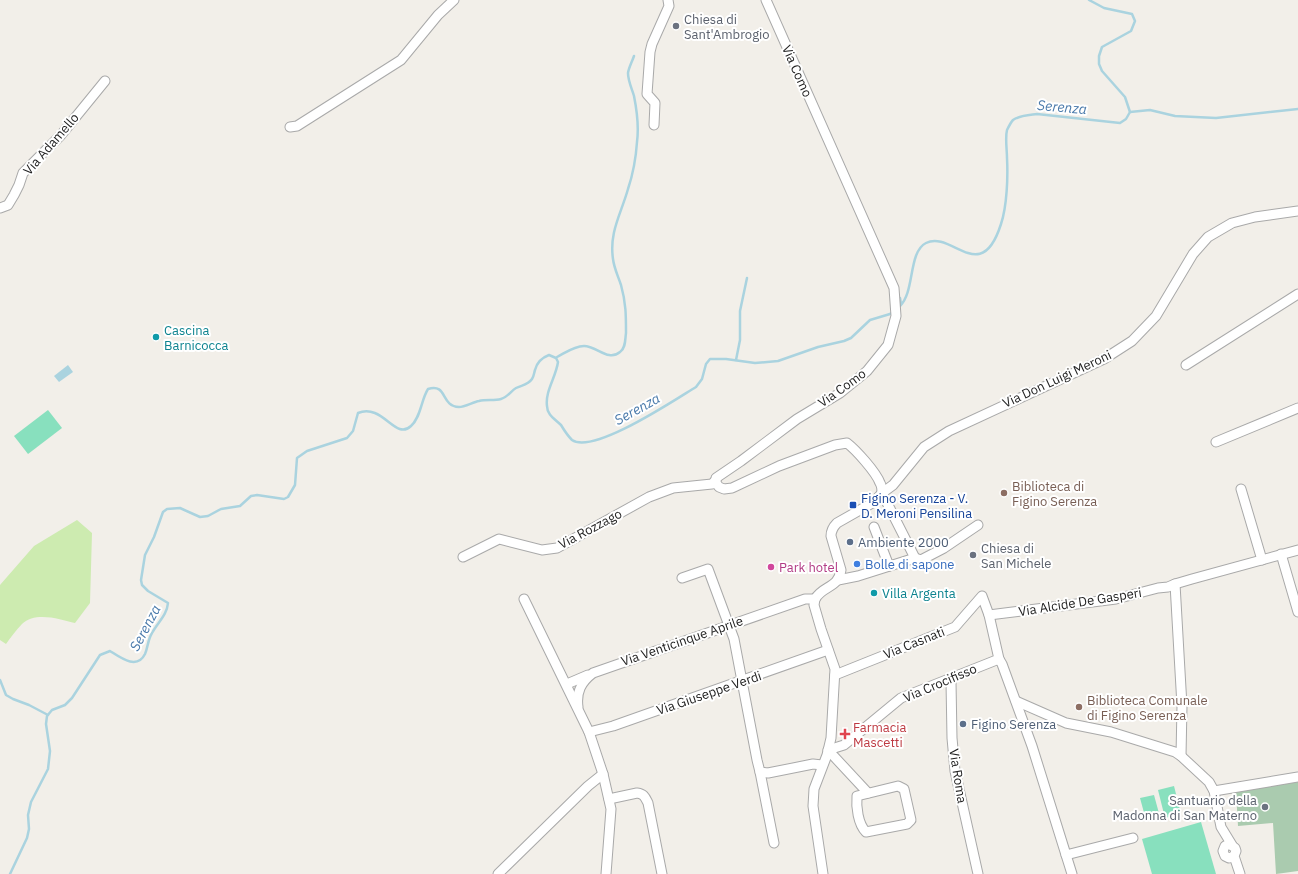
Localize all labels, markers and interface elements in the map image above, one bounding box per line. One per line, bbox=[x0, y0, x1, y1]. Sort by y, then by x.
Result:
place label: Chiesa di Sant'Ambrogio bbox=[684, 11, 770, 43]
marker: Chiesa di Sant'Ambrogio bbox=[671, 21, 681, 31]
street label: Via Como bbox=[778, 42, 816, 100]
water label: Serenza bbox=[1036, 96, 1088, 118]
street label: Via Adamello bbox=[19, 109, 83, 179]
place label: Cascina Barnicocca bbox=[164, 322, 229, 354]
marker: Cascina Barnicocca bbox=[151, 332, 161, 342]
street label: Via Don Luigi Meroni bbox=[1000, 346, 1114, 412]
street label: Via Como bbox=[815, 365, 869, 411]
water label: Serenza bbox=[611, 389, 663, 429]
place label: Biblioteca di Figino Serenza bbox=[1012, 478, 1097, 510]
marker: Biblioteca di Figino Serenza bbox=[999, 488, 1009, 498]
place label: Figino Serenza - V. D. Meroni Pensilina bbox=[861, 490, 972, 522]
marker: Figino Serenza - V. D. Meroni Pensilina bbox=[848, 500, 858, 510]
street label: Via Rozzago bbox=[555, 505, 625, 553]
place label: Ambiente 2000 bbox=[858, 534, 949, 551]
marker: Ambiente 2000 bbox=[845, 537, 855, 547]
place label: Chiesa di San Michele bbox=[981, 540, 1052, 572]
marker: Chiesa di San Michele bbox=[968, 550, 978, 560]
place label: Bolle di sapone bbox=[865, 556, 954, 573]
place label: Park hotel bbox=[779, 559, 839, 576]
marker: Bolle di sapone bbox=[852, 559, 862, 569]
marker: Park hotel bbox=[766, 562, 776, 572]
street label: Via Alcide De Gasperi bbox=[1017, 584, 1143, 620]
place label: Villa Argenta bbox=[882, 585, 956, 602]
marker: Villa Argenta bbox=[869, 588, 879, 598]
water label: Serenza bbox=[125, 602, 165, 654]
street label: Via Venticinque Aprile bbox=[619, 612, 745, 670]
street label: Via Casnati bbox=[881, 623, 947, 663]
street label: Via Crocifisso bbox=[901, 660, 979, 706]
street label: Via Giuseppe Verdi bbox=[654, 667, 764, 719]
place label: Biblioteca Comunale di Figino Serenza bbox=[1087, 692, 1208, 724]
marker: Biblioteca Comunale di Figino Serenza bbox=[1074, 702, 1084, 712]
place label: Figino Serenza bbox=[971, 716, 1056, 733]
place label: Farmacia Mascetti bbox=[853, 719, 907, 751]
marker: Figino Serenza bbox=[958, 719, 968, 729]
marker: Farmacia Mascetti bbox=[840, 729, 850, 739]
street label: Via Roma bbox=[945, 748, 971, 804]
place label: Santuario della Madonna di San Materno bbox=[1113, 792, 1257, 824]
marker: Santuario della Madonna di San Materno bbox=[1260, 802, 1270, 812]

